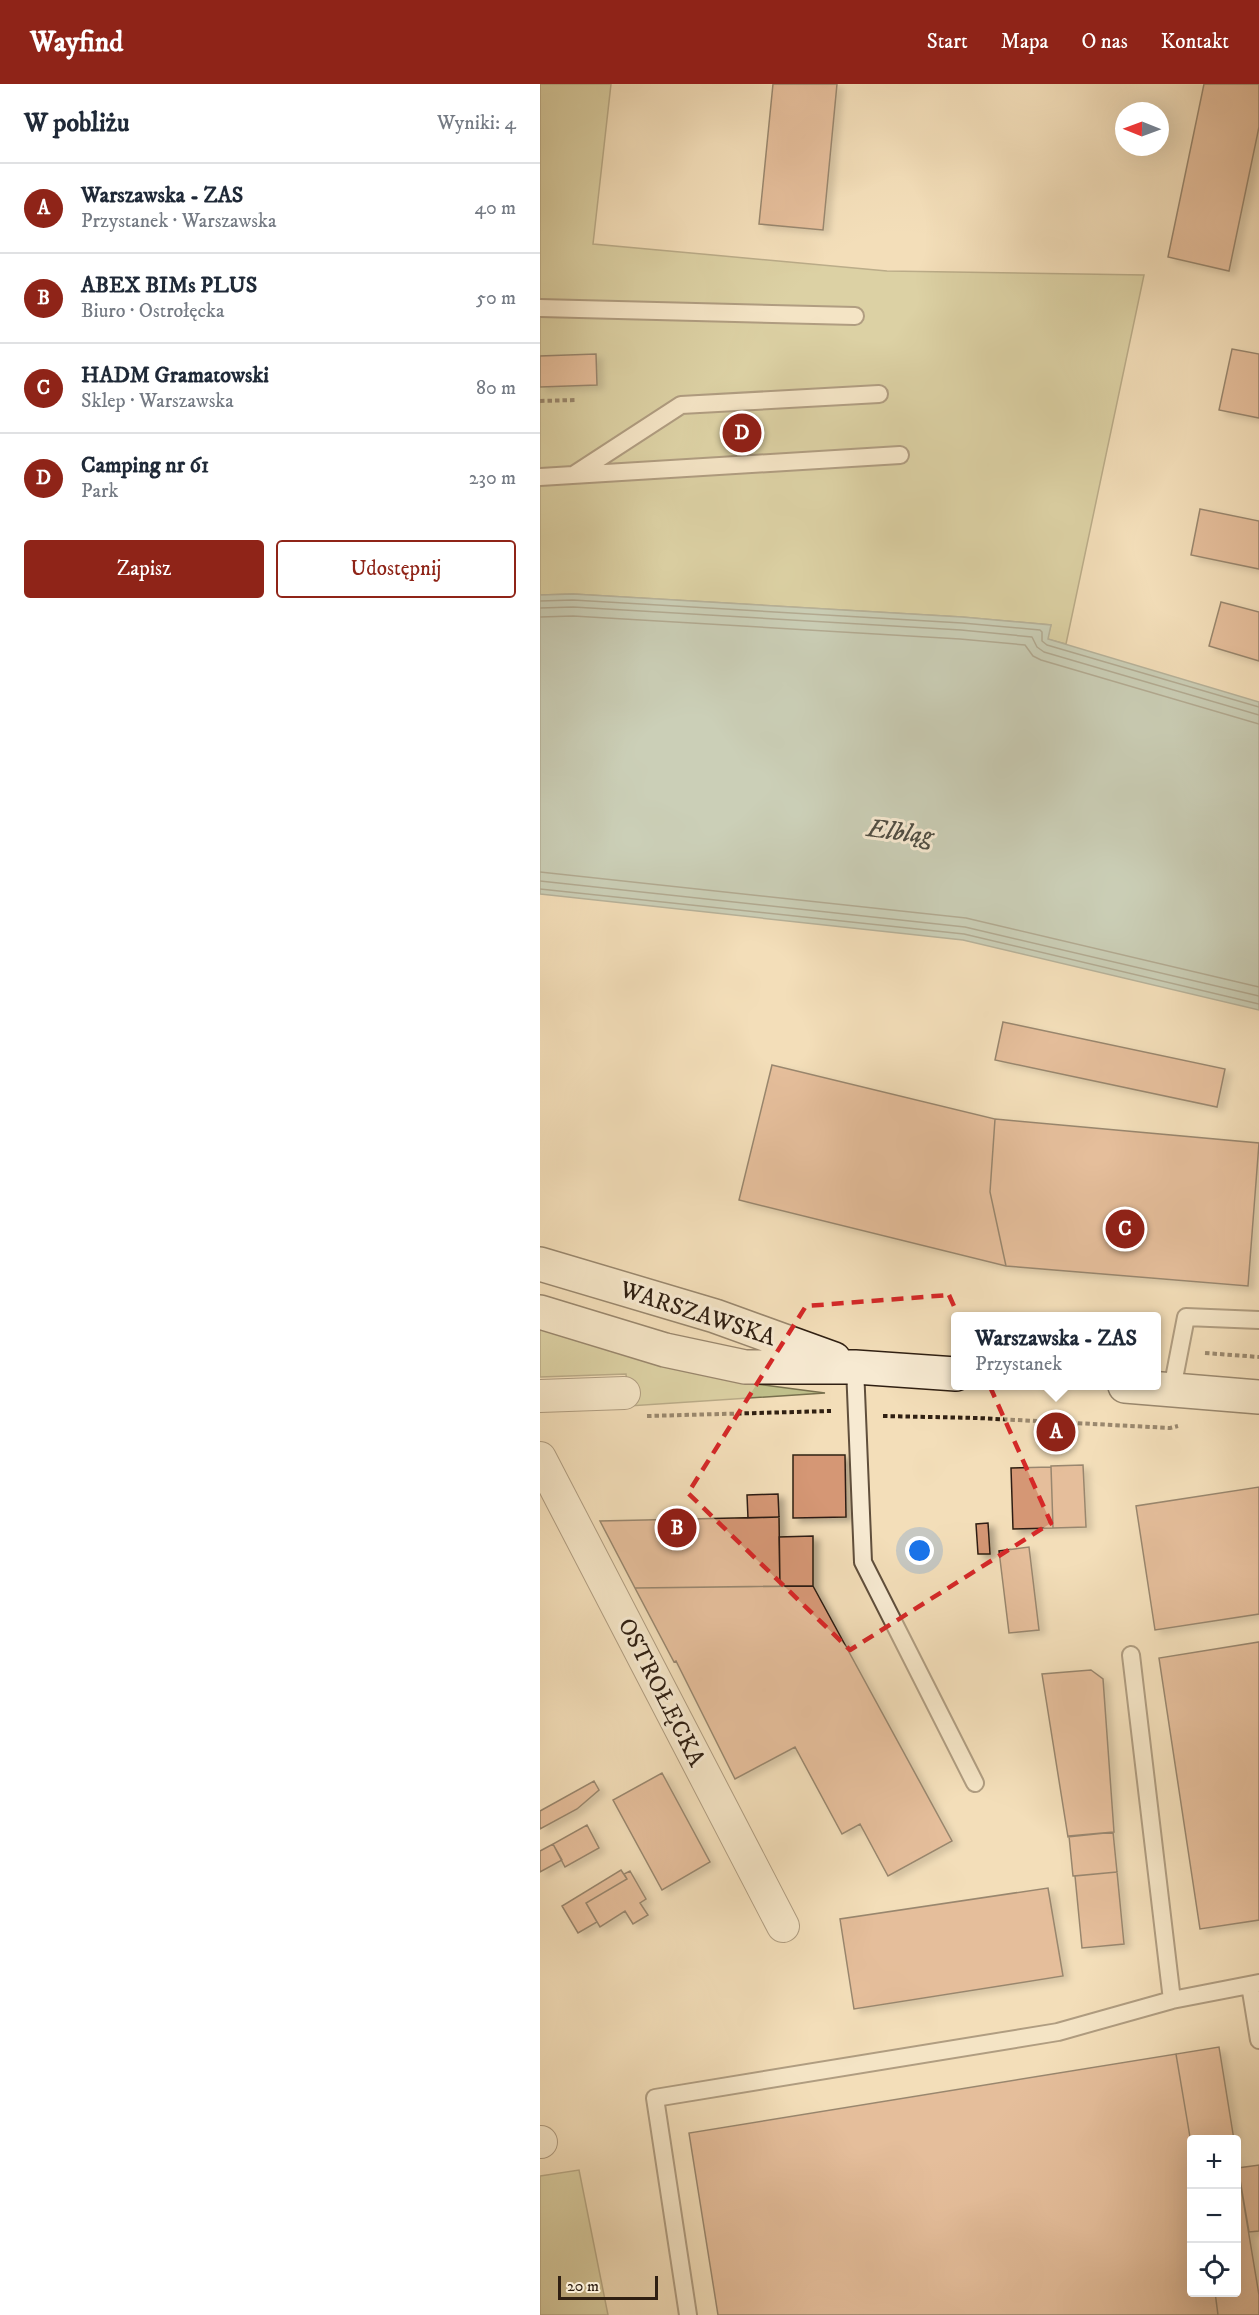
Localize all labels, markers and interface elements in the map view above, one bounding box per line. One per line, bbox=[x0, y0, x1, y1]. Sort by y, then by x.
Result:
text: Wayfind bbox=[30, 25, 123, 60]
text: Start bbox=[927, 29, 968, 55]
text: Mapa bbox=[1001, 29, 1048, 55]
text: O nas bbox=[1081, 29, 1128, 55]
text: Kontakt bbox=[1161, 29, 1229, 55]
north arrow bbox=[1115, 102, 1169, 156]
text: W pobliżu bbox=[24, 107, 129, 140]
text: Wyniki: 4 bbox=[437, 111, 516, 136]
text: Warszawska - ZAS bbox=[81, 182, 243, 209]
text: A bbox=[37, 196, 50, 221]
text: 40 m bbox=[474, 196, 516, 221]
text: Przystanek · Warszawska bbox=[81, 209, 276, 234]
text: ABEX BIMs PLUS bbox=[81, 272, 257, 299]
text: B bbox=[37, 286, 50, 311]
text: 50 m bbox=[476, 286, 516, 311]
text: Biuro · Ostrołęcka bbox=[81, 299, 224, 324]
text: HADM Gramatowski bbox=[81, 362, 269, 389]
text: C bbox=[37, 376, 50, 401]
text: 80 m bbox=[476, 376, 516, 401]
text: Sklep · Warszawska bbox=[81, 389, 234, 414]
pin: D bbox=[722, 410, 762, 456]
text: Camping nr 61 bbox=[81, 452, 209, 479]
text: D bbox=[36, 466, 51, 491]
text: 230 m bbox=[469, 466, 516, 491]
text: Park bbox=[81, 479, 118, 504]
button: Zapisz bbox=[24, 540, 264, 598]
button: Udostępnij bbox=[276, 540, 516, 598]
water label: Elbląg bbox=[863, 812, 937, 853]
pin: C bbox=[1106, 1206, 1144, 1252]
street label: WARSZAWSKA bbox=[615, 1274, 780, 1353]
popup bbox=[951, 1312, 1161, 1390]
text: Warszawska - ZAS bbox=[975, 1325, 1137, 1352]
text: Przystanek bbox=[975, 1352, 1062, 1377]
pin: A bbox=[1036, 1410, 1076, 1454]
pin: B bbox=[658, 1506, 696, 1550]
your location bbox=[905, 1536, 934, 1565]
street label: OSTROŁĘCKA bbox=[611, 1613, 712, 1772]
map controls bbox=[1187, 2135, 1241, 2297]
button: + bbox=[1187, 2135, 1241, 2189]
button: − bbox=[1187, 2189, 1241, 2243]
button: locate bbox=[1187, 2243, 1241, 2297]
scale bar bbox=[558, 2273, 658, 2300]
text: 20 m bbox=[567, 2276, 599, 2296]

